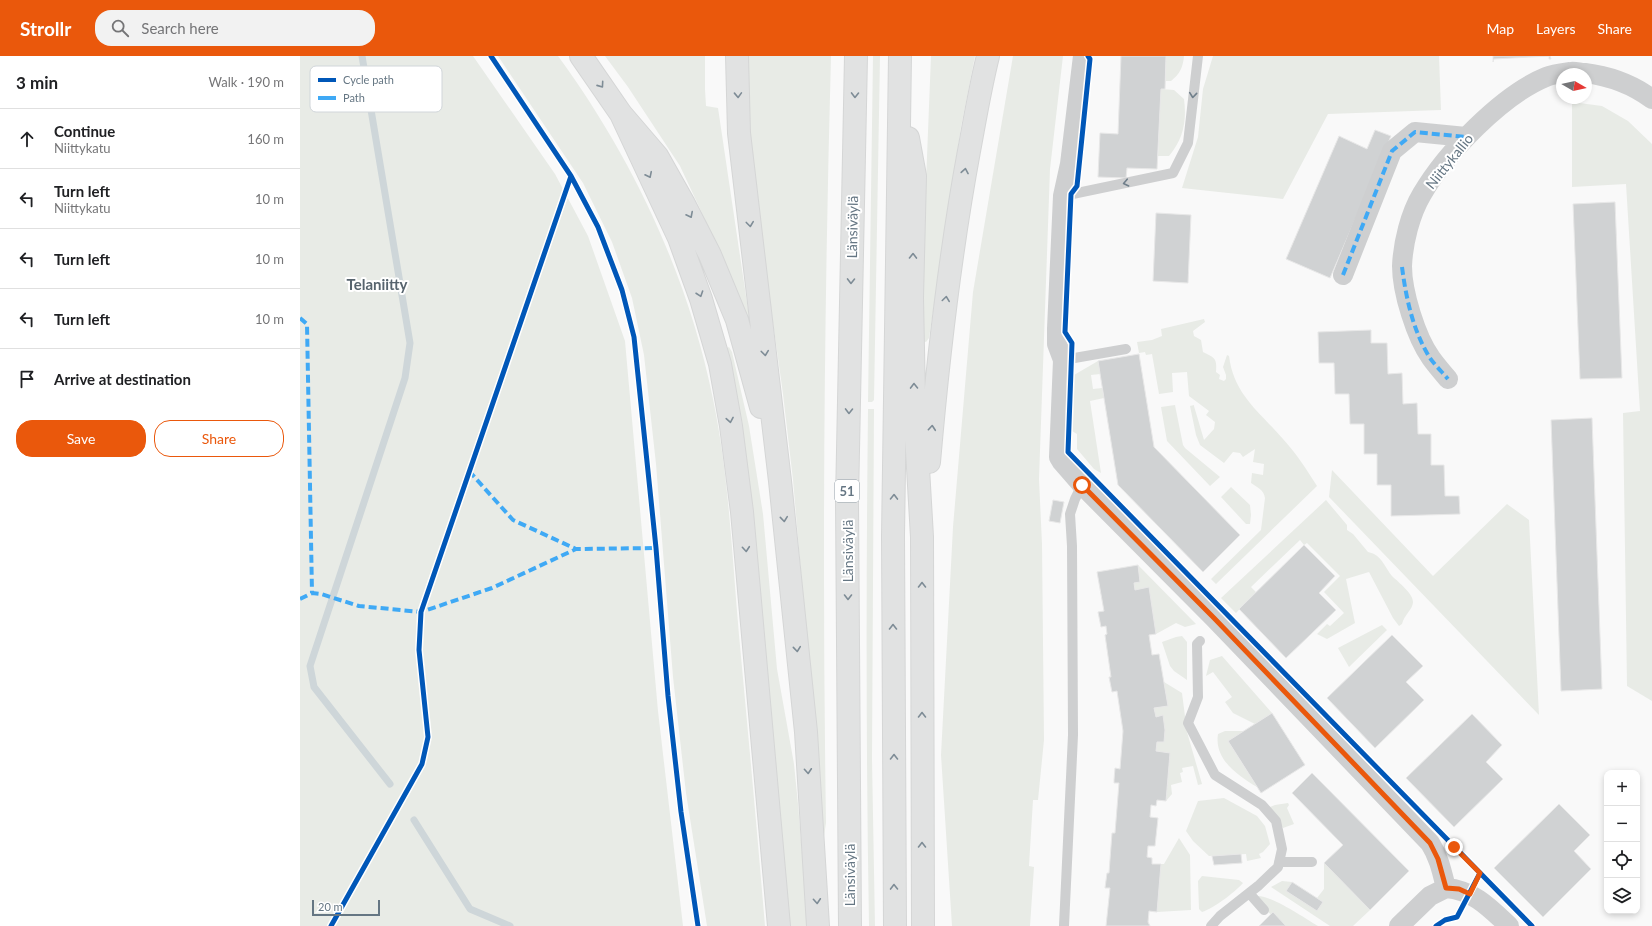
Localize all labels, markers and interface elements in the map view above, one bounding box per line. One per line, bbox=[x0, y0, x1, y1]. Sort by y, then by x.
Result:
search box bbox=[95, 10, 375, 46]
text: Strollr bbox=[20, 17, 71, 40]
icon: search bbox=[109, 17, 131, 39]
text: Search here bbox=[141, 19, 219, 37]
text: Map bbox=[1486, 20, 1514, 37]
text: Layers bbox=[1536, 20, 1576, 37]
text: Share bbox=[1598, 20, 1632, 37]
legend bbox=[310, 66, 442, 112]
north arrow bbox=[1556, 68, 1592, 104]
text: 3 min bbox=[16, 72, 58, 93]
text: Cycle path bbox=[343, 73, 394, 86]
text: Walk · 190 m bbox=[208, 74, 284, 90]
one-way arrow bbox=[596, 81, 604, 88]
text: Path bbox=[343, 91, 365, 104]
one-way arrow bbox=[734, 92, 742, 98]
one-way arrow bbox=[851, 92, 859, 98]
one-way arrow bbox=[1189, 92, 1198, 98]
text: Continue bbox=[54, 122, 115, 140]
icon: ahead bbox=[16, 128, 38, 150]
street label: Niittykallio bbox=[1422, 130, 1476, 192]
text: 160 m bbox=[247, 131, 284, 147]
text: Niittykatu bbox=[54, 140, 111, 156]
one-way arrow bbox=[960, 168, 969, 174]
one-way arrow bbox=[644, 170, 652, 178]
one-way arrow bbox=[1123, 178, 1129, 186]
text: Turn left bbox=[54, 182, 110, 200]
icon: left bbox=[16, 188, 38, 210]
text: 10 m bbox=[255, 191, 284, 207]
street label: Länsiväylä bbox=[843, 195, 861, 259]
text: Niittykatu bbox=[54, 200, 111, 216]
one-way arrow bbox=[685, 211, 692, 218]
one-way arrow bbox=[746, 221, 755, 227]
icon: left bbox=[16, 248, 38, 270]
text: Turn left bbox=[54, 250, 110, 268]
text: 10 m bbox=[255, 251, 284, 267]
one-way arrow bbox=[909, 253, 917, 259]
district label: Telaniitty bbox=[346, 275, 408, 293]
one-way arrow bbox=[847, 278, 855, 284]
one-way arrow bbox=[695, 291, 703, 298]
one-way arrow bbox=[941, 296, 950, 302]
icon: left bbox=[16, 308, 38, 330]
text: Turn left bbox=[54, 310, 110, 328]
text: 10 m bbox=[255, 311, 284, 327]
one-way arrow bbox=[761, 350, 770, 356]
icon: arrive bbox=[16, 368, 38, 390]
text: Arrive at destination bbox=[54, 370, 191, 388]
one-way arrow bbox=[910, 383, 918, 389]
one-way arrow bbox=[845, 408, 853, 414]
one-way arrow bbox=[726, 417, 734, 423]
button: Save bbox=[16, 420, 146, 457]
button: Share bbox=[154, 420, 284, 457]
one-way arrow bbox=[927, 425, 936, 431]
route start bbox=[1073, 476, 1091, 494]
road number: 51 bbox=[835, 480, 859, 502]
one-way arrow bbox=[889, 494, 898, 500]
one-way arrow bbox=[779, 516, 788, 522]
street label: Länsiväylä bbox=[839, 520, 856, 582]
one-way arrow bbox=[741, 546, 750, 552]
one-way arrow bbox=[918, 582, 926, 588]
one-way arrow bbox=[844, 594, 852, 600]
one-way arrow bbox=[889, 624, 897, 630]
one-way arrow bbox=[792, 646, 801, 652]
one-way arrow bbox=[918, 712, 926, 718]
one-way arrow bbox=[890, 754, 898, 760]
one-way arrow bbox=[804, 768, 813, 774]
map controls bbox=[1604, 770, 1640, 914]
button: + bbox=[1604, 770, 1640, 806]
button: − bbox=[1604, 806, 1640, 842]
route end bbox=[1445, 838, 1463, 856]
one-way arrow bbox=[918, 842, 926, 848]
button: locate bbox=[1604, 842, 1640, 878]
street label: Länsiväylä bbox=[841, 844, 858, 906]
button: layers bbox=[1604, 878, 1640, 914]
one-way arrow bbox=[890, 884, 898, 890]
scale bar bbox=[312, 898, 380, 917]
one-way arrow bbox=[812, 898, 821, 904]
text: 20 m bbox=[318, 900, 343, 913]

